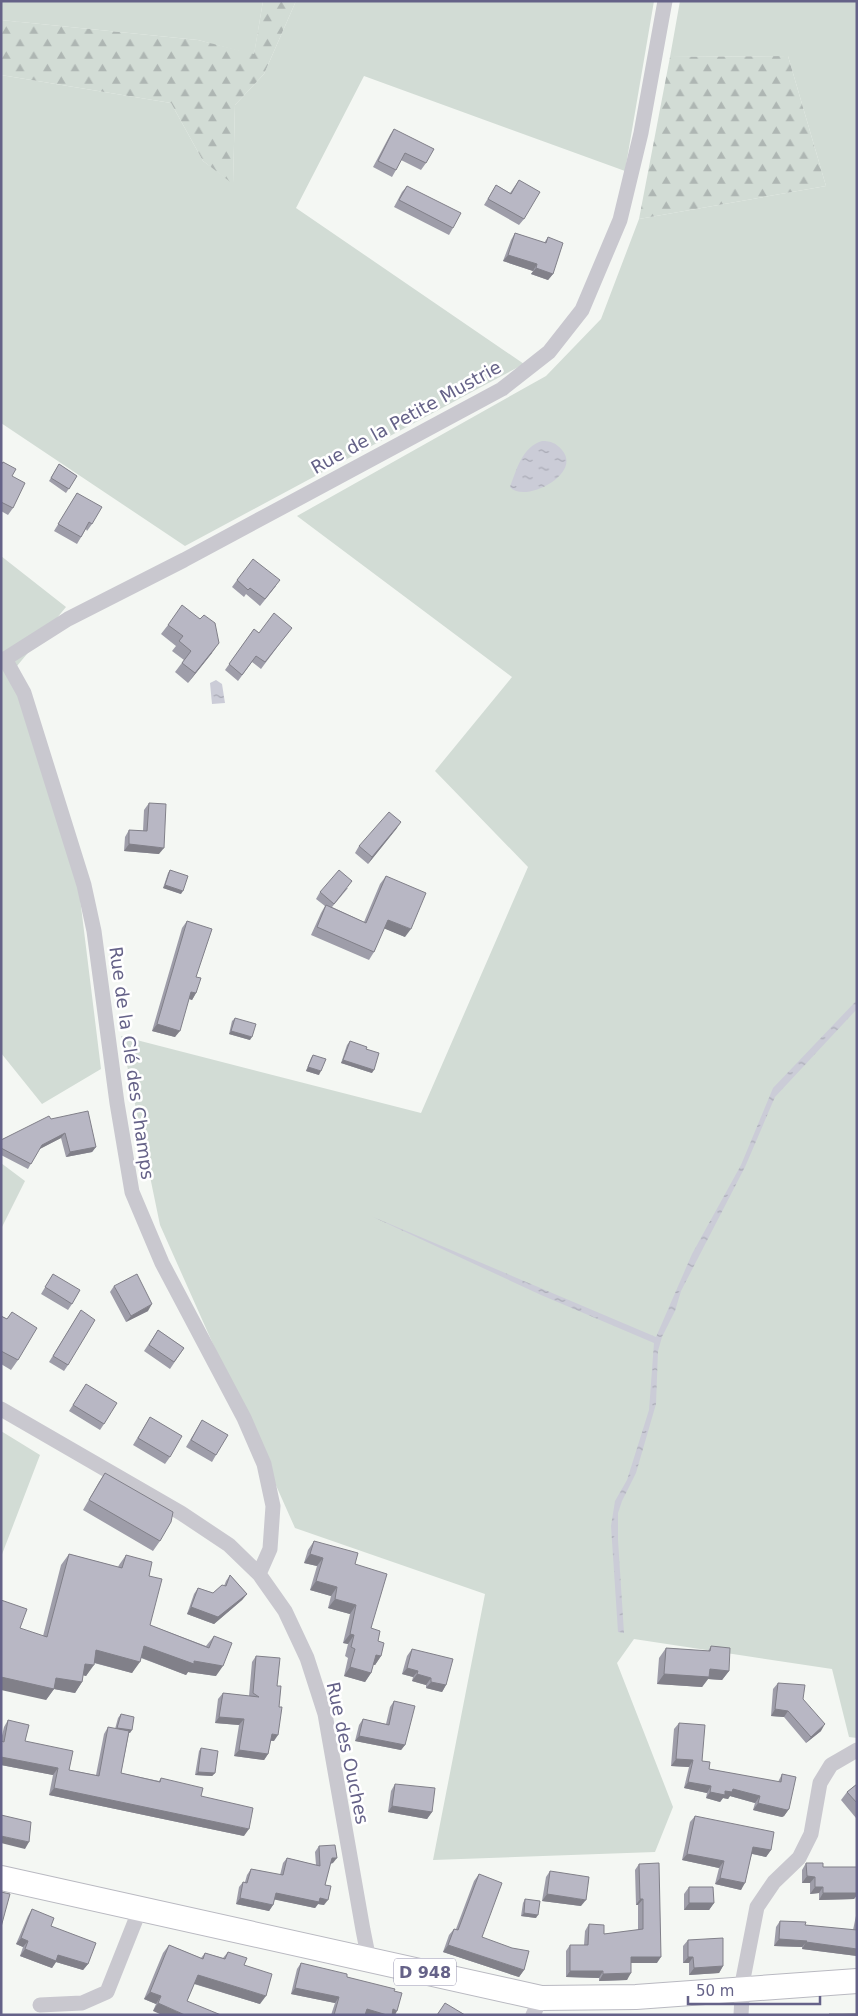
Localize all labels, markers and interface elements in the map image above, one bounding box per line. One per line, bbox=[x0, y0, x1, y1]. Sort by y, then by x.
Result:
street label: Rue de la Petite Mustrie bbox=[307, 356, 505, 478]
street label: Rue de la Clé des Champs bbox=[105, 945, 159, 1181]
street label: Rue des Ouches bbox=[323, 1680, 373, 1826]
road number: D 948 bbox=[394, 1958, 456, 1985]
scale bar bbox=[688, 1974, 820, 2006]
text: 50 m bbox=[696, 1982, 734, 2000]

